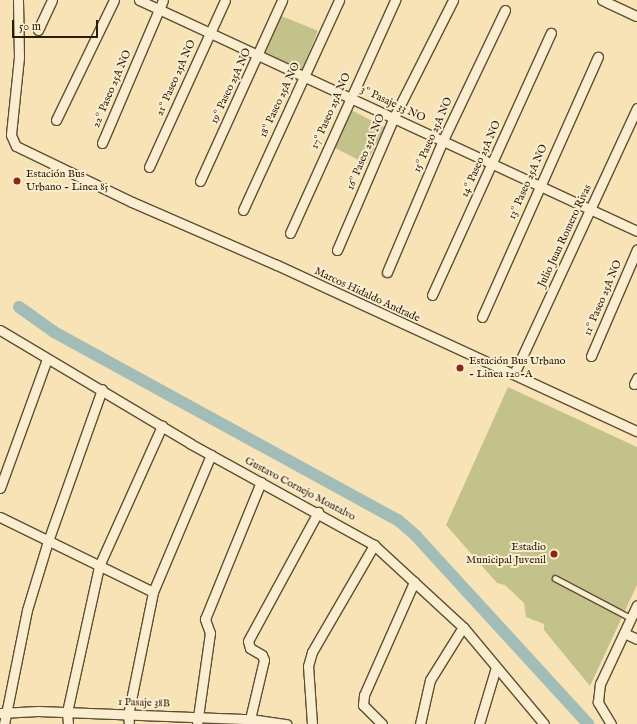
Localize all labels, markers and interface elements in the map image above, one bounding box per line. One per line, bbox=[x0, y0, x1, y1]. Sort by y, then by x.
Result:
scale bar bbox=[14, 12, 100, 38]
text: 50 m bbox=[19, 19, 41, 34]
street label: 21º Paseo 25A NO bbox=[153, 38, 199, 118]
street label: 19º Paseo 25A NO bbox=[208, 46, 254, 126]
street label: 22º Paseo 25A NO bbox=[90, 48, 134, 130]
street label: 18º Paseo 25A NO bbox=[257, 60, 303, 140]
street label: 17º Paseo 25A NO bbox=[308, 71, 354, 151]
street label: 3º Pasaje 33 NO bbox=[358, 83, 428, 125]
street label: 15º Paseo 25A NO bbox=[411, 95, 455, 175]
street label: 16º Paseo 25A NO bbox=[344, 112, 388, 192]
street label: 14º Paseo 25A NO bbox=[458, 119, 504, 199]
street label: 13º Paseo 25A NO bbox=[505, 142, 551, 222]
place label: Estación Bus Urbano - Linea 85 bbox=[26, 168, 109, 194]
marker: Estación Bus Urbano - Linea 85 bbox=[11, 175, 23, 187]
street label: Julio Juan Romero Rivas bbox=[535, 183, 595, 289]
street label: 11º Paseo 25A NO bbox=[581, 258, 625, 338]
street label: Marcos Hidaldo Andrade bbox=[312, 265, 422, 325]
place label: Estación Bus Urbano - Linea 120-A bbox=[469, 355, 566, 381]
marker: Estación Bus Urbano - Linea 120-A bbox=[454, 362, 466, 374]
street label: Gustavo Cornejo Montalvo bbox=[242, 454, 358, 524]
place label: Estadio Municipal Juvenil bbox=[466, 541, 546, 567]
marker: Estadio Municipal Juvenil bbox=[549, 549, 559, 559]
street label: 1 Pasaje 38B bbox=[118, 695, 170, 711]

